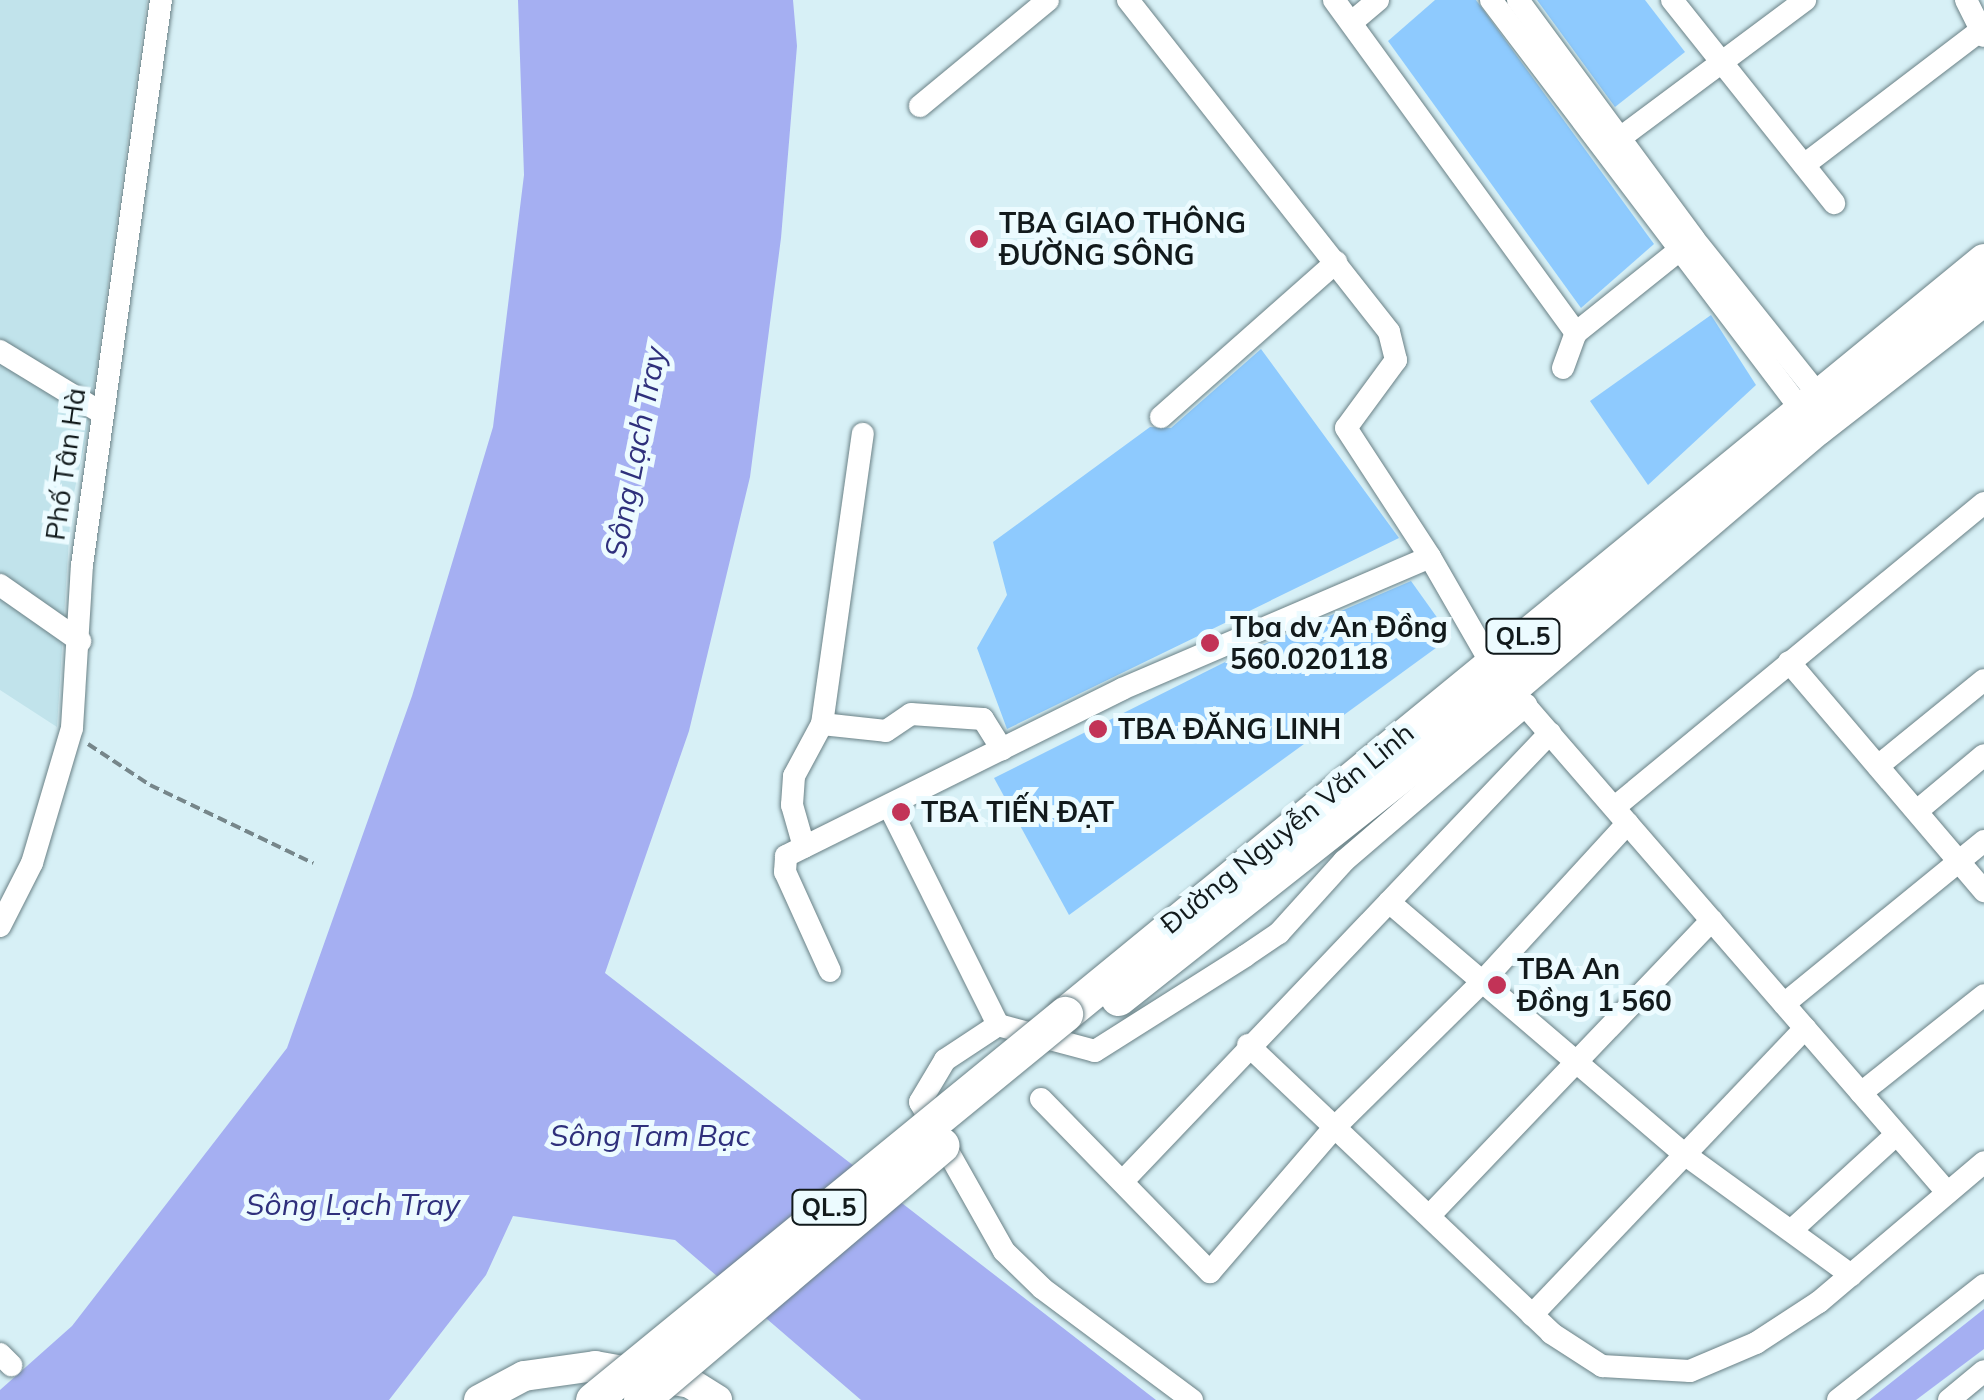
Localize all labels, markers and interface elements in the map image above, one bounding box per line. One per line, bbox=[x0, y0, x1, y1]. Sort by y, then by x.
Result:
place label: TBA GIAO THÔNG ĐƯỜNG SÔNG bbox=[999, 206, 1246, 272]
marker: TBA GIAO THÔNG ĐƯỜNG SÔNG bbox=[968, 228, 990, 250]
water label: Sông Lạch Tray bbox=[597, 343, 673, 561]
street label: Phố Tân Hà bbox=[38, 386, 92, 542]
place label: Tba dv An Đồng 560.020118 bbox=[1230, 610, 1448, 676]
road number: QL.5 bbox=[1483, 616, 1563, 656]
marker: Tba dv An Đồng 560.020118 bbox=[1199, 632, 1221, 654]
place label: TBA ĐĂNG LINH bbox=[1118, 712, 1341, 746]
street label: Đường Nguyễn Văn Linh bbox=[1154, 716, 1420, 940]
marker: TBA ĐĂNG LINH bbox=[1087, 718, 1109, 740]
place label: TBA TIẾN ĐẠT bbox=[921, 795, 1114, 829]
marker: TBA TIẾN ĐẠT bbox=[890, 801, 912, 823]
place label: TBA An Đồng 1 560 bbox=[1517, 952, 1672, 1018]
marker: TBA An Đồng 1 560 bbox=[1486, 974, 1508, 996]
water label: Sông Tam Bạc bbox=[550, 1117, 750, 1153]
water label: Sông Lạch Tray bbox=[246, 1186, 460, 1222]
road number: QL.5 bbox=[789, 1187, 869, 1227]

